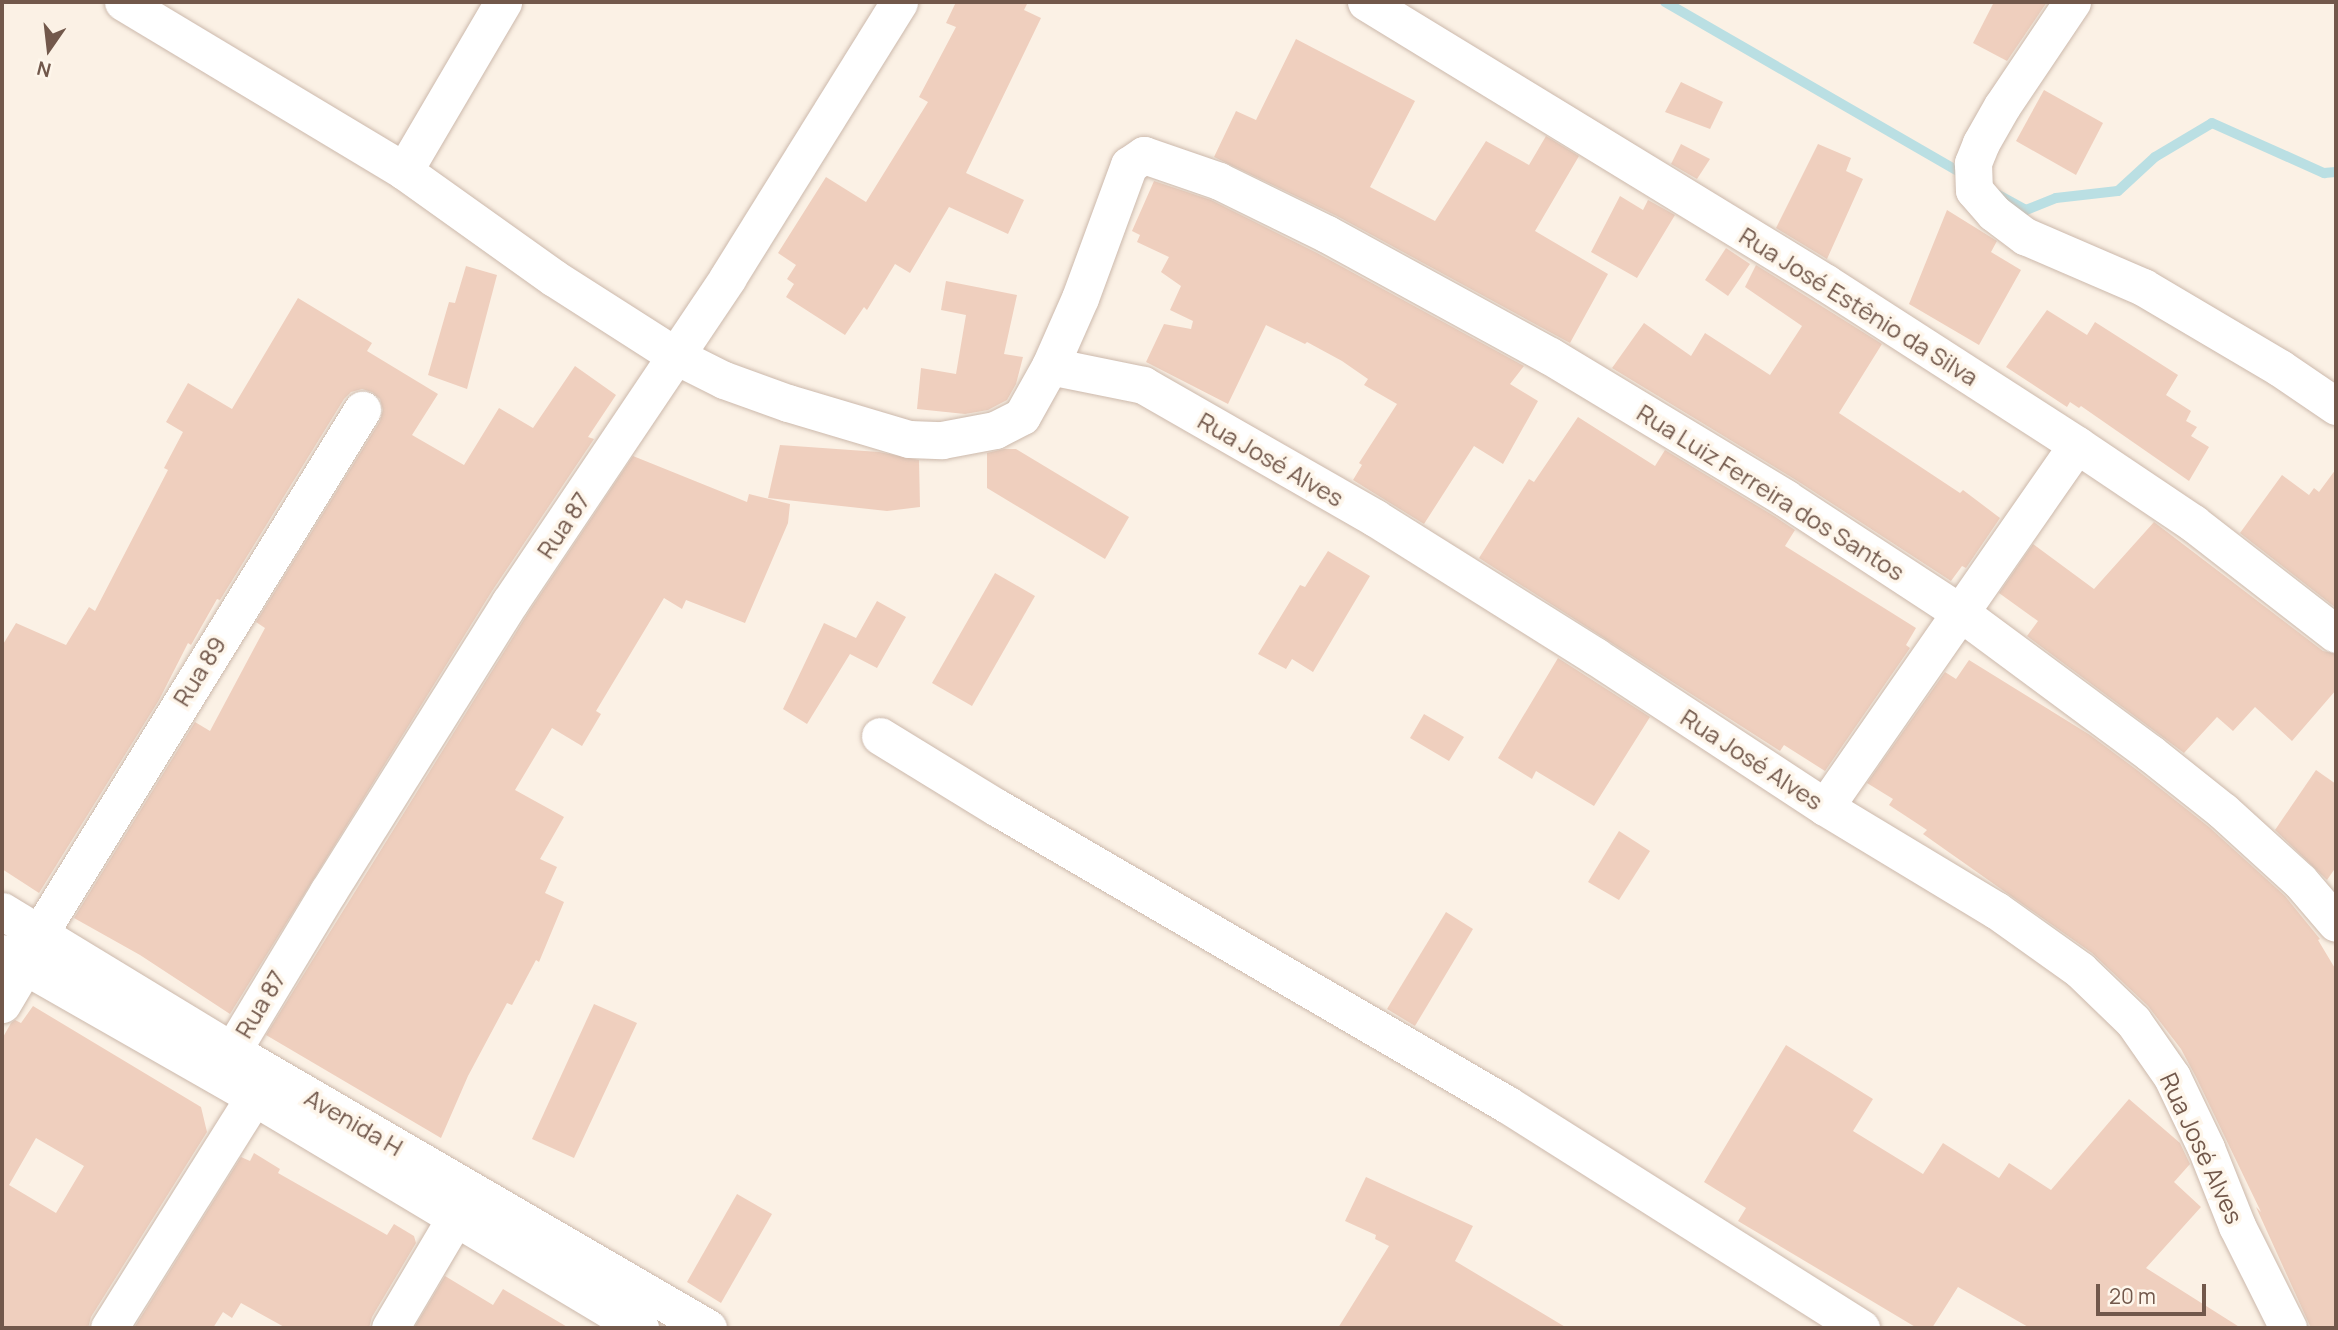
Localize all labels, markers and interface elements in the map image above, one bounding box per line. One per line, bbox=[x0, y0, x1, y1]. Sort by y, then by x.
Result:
north arrow bbox=[14, 14, 84, 84]
text: N bbox=[34, 55, 54, 84]
street label: Rua José Estênio da Silva bbox=[1734, 221, 1984, 391]
street label: Rua Luiz Ferreira dos Santos bbox=[1632, 398, 1910, 586]
street label: Rua José Alves bbox=[1193, 406, 1349, 512]
street label: Rua 87 bbox=[531, 486, 595, 564]
street label: Rua 89 bbox=[167, 631, 231, 711]
street label: Rua José Alves bbox=[1676, 702, 1828, 816]
street label: Rua 87 bbox=[229, 965, 291, 1043]
street label: Rua José Alves bbox=[2154, 1068, 2250, 1228]
street label: Avenida H bbox=[300, 1082, 408, 1162]
scale bar bbox=[2100, 1270, 2210, 1314]
text: 20 m bbox=[2109, 1282, 2156, 1310]

